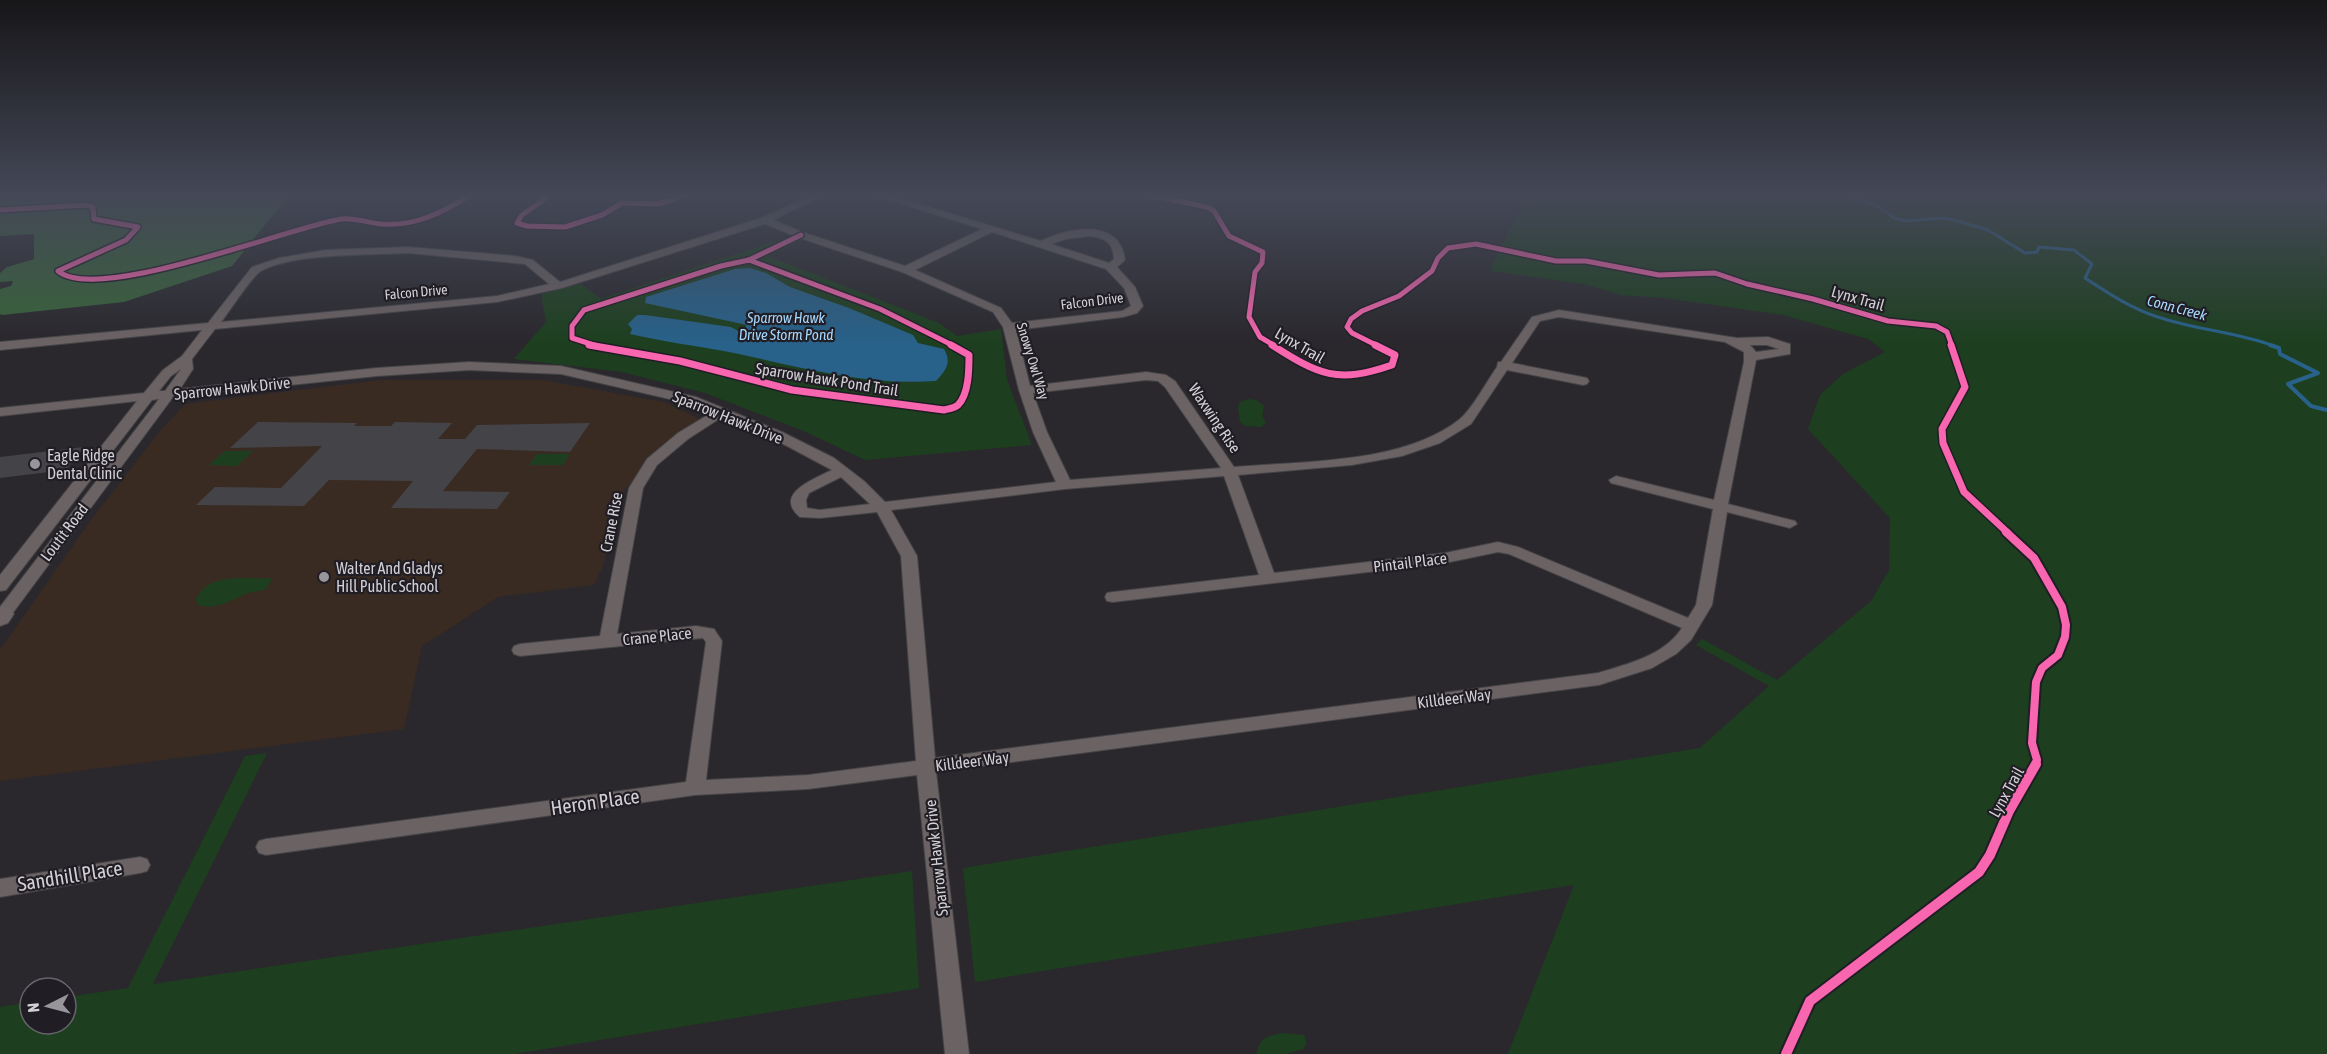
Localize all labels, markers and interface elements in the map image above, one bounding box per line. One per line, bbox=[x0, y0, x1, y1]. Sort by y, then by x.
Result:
street label: Falcon Drive bbox=[384, 281, 448, 303]
street label: Lynx Trail bbox=[1829, 282, 1887, 315]
street label: Falcon Drive bbox=[1060, 289, 1124, 313]
water label: Conn Creek bbox=[2145, 291, 2209, 324]
water label: Sparrow Hawk Drive Storm Pond bbox=[739, 309, 833, 343]
street label: Snowy Owl Way bbox=[1014, 321, 1052, 401]
street label: Lynx Trail bbox=[1271, 324, 1329, 368]
street label: Sparrow Hawk Pond Trail bbox=[754, 359, 900, 400]
street label: Sparrow Hawk Drive bbox=[173, 373, 291, 404]
street label: Waxwing Rise bbox=[1184, 380, 1245, 457]
street label: Sparrow Hawk Drive bbox=[670, 387, 786, 448]
place label: Eagle Ridge Dental Clinic bbox=[47, 446, 122, 482]
marker: Eagle Ridge Dental Clinic bbox=[28, 457, 42, 471]
street label: Crane Rise bbox=[596, 490, 626, 554]
street label: Loutit Road bbox=[37, 500, 91, 564]
street label: Pintail Place bbox=[1372, 549, 1448, 575]
place label: Walter And Gladys Hill Public School bbox=[336, 559, 443, 595]
marker: Walter And Gladys Hill Public School bbox=[317, 570, 331, 584]
street label: Crane Place bbox=[622, 623, 692, 649]
street label: Killdeer Way bbox=[1416, 685, 1492, 712]
street label: Killdeer Way bbox=[934, 748, 1010, 775]
street label: Lynx Trail bbox=[1985, 763, 2028, 821]
street label: Heron Place bbox=[549, 784, 641, 819]
street label: Sparrow Hawk Drive bbox=[921, 799, 952, 917]
street label: Sandhill Place bbox=[16, 856, 124, 895]
north arrow bbox=[18, 976, 78, 1036]
text: N bbox=[24, 1002, 43, 1013]

